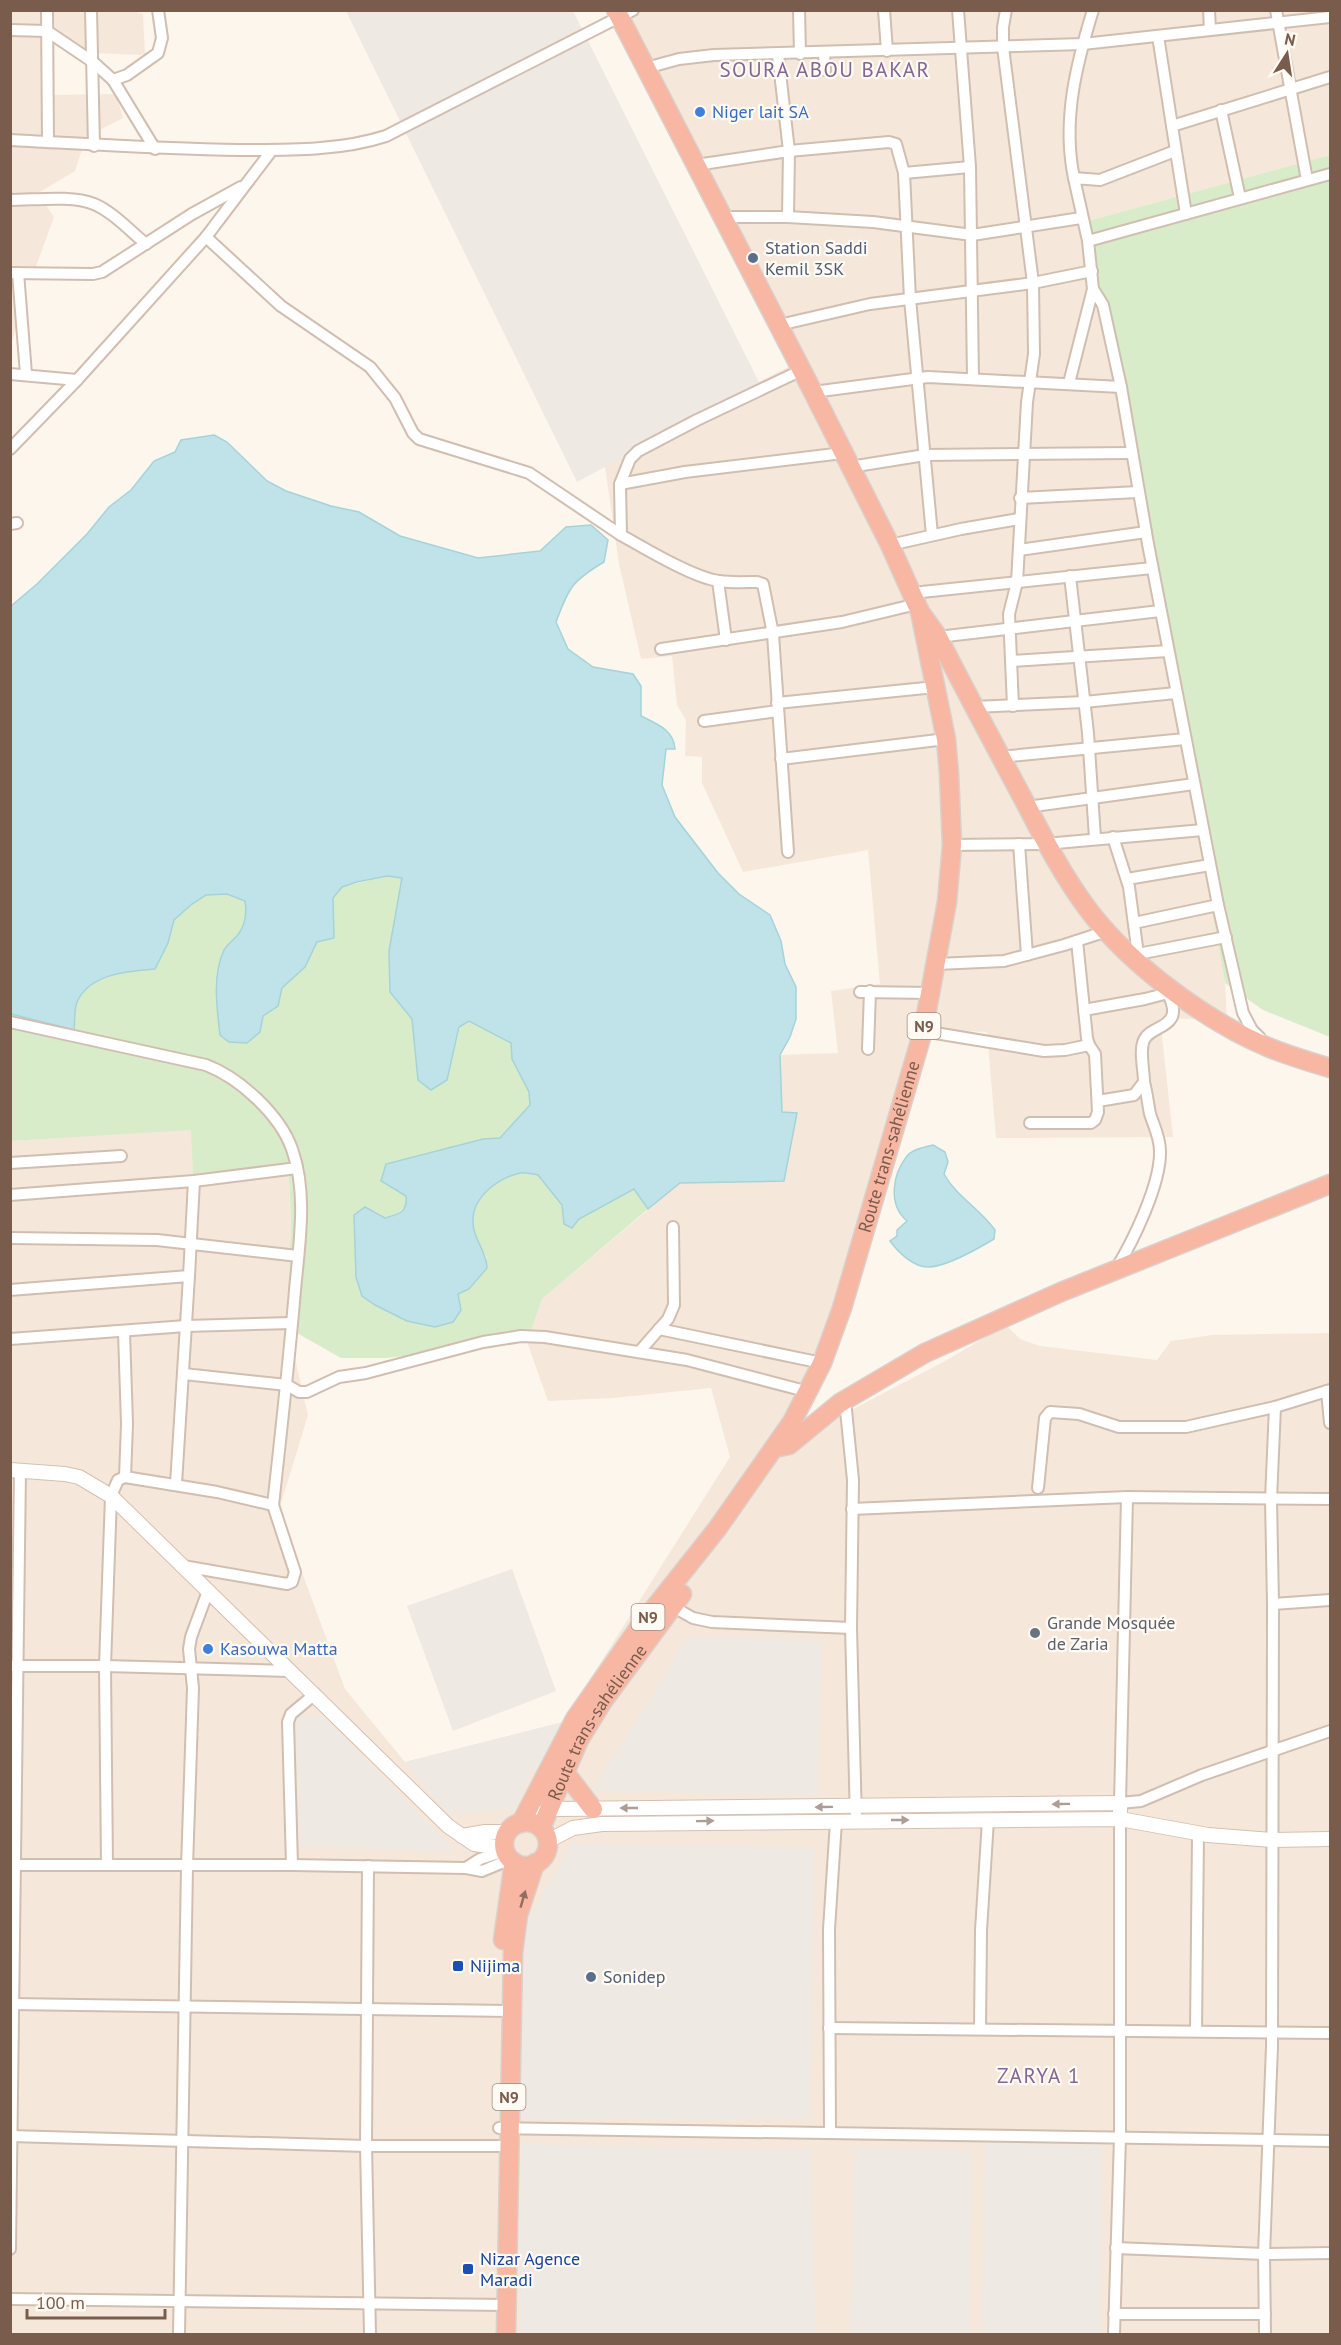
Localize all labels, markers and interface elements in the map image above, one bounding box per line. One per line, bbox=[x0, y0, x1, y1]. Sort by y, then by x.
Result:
north arrow bbox=[1257, 24, 1317, 84]
text: N bbox=[1283, 28, 1297, 50]
district label: SOURA ABOU BAKAR bbox=[719, 56, 931, 83]
place label: Niger lait SA bbox=[712, 100, 809, 123]
marker: Niger lait SA bbox=[693, 105, 707, 119]
place label: Station Saddi Kemil 3SK bbox=[765, 236, 868, 280]
marker: Station Saddi Kemil 3SK bbox=[746, 251, 760, 265]
road number: N9 bbox=[908, 1013, 940, 1039]
street label: Route trans-sahélienne bbox=[853, 1058, 925, 1235]
road number: N9 bbox=[632, 1604, 664, 1630]
place label: Grande Mosquée de Zaria bbox=[1047, 1611, 1175, 1655]
marker: Grande Mosquée de Zaria bbox=[1028, 1626, 1042, 1640]
place label: Kasouwa Matta bbox=[220, 1637, 338, 1660]
street label: Route trans-sahélienne bbox=[542, 1640, 652, 1804]
marker: Kasouwa Matta bbox=[201, 1642, 215, 1656]
one-way arrow bbox=[1052, 1799, 1071, 1809]
one-way arrow bbox=[815, 1802, 834, 1812]
one-way arrow bbox=[620, 1803, 639, 1813]
one-way arrow bbox=[891, 1815, 910, 1825]
one-way arrow bbox=[696, 1816, 715, 1826]
one-way arrow bbox=[519, 1890, 528, 1908]
place label: Nijima bbox=[470, 1954, 520, 1977]
marker: Nijima bbox=[451, 1959, 465, 1973]
place label: Sonidep bbox=[603, 1965, 665, 1988]
marker: Sonidep bbox=[584, 1970, 598, 1984]
district label: ZARYA 1 bbox=[997, 2062, 1081, 2089]
road number: N9 bbox=[492, 2084, 526, 2110]
place label: Nizar Agence Maradi bbox=[480, 2247, 580, 2291]
marker: Nizar Agence Maradi bbox=[461, 2262, 475, 2276]
scale bar bbox=[27, 2282, 165, 2320]
text: 100 m bbox=[36, 2291, 85, 2314]

